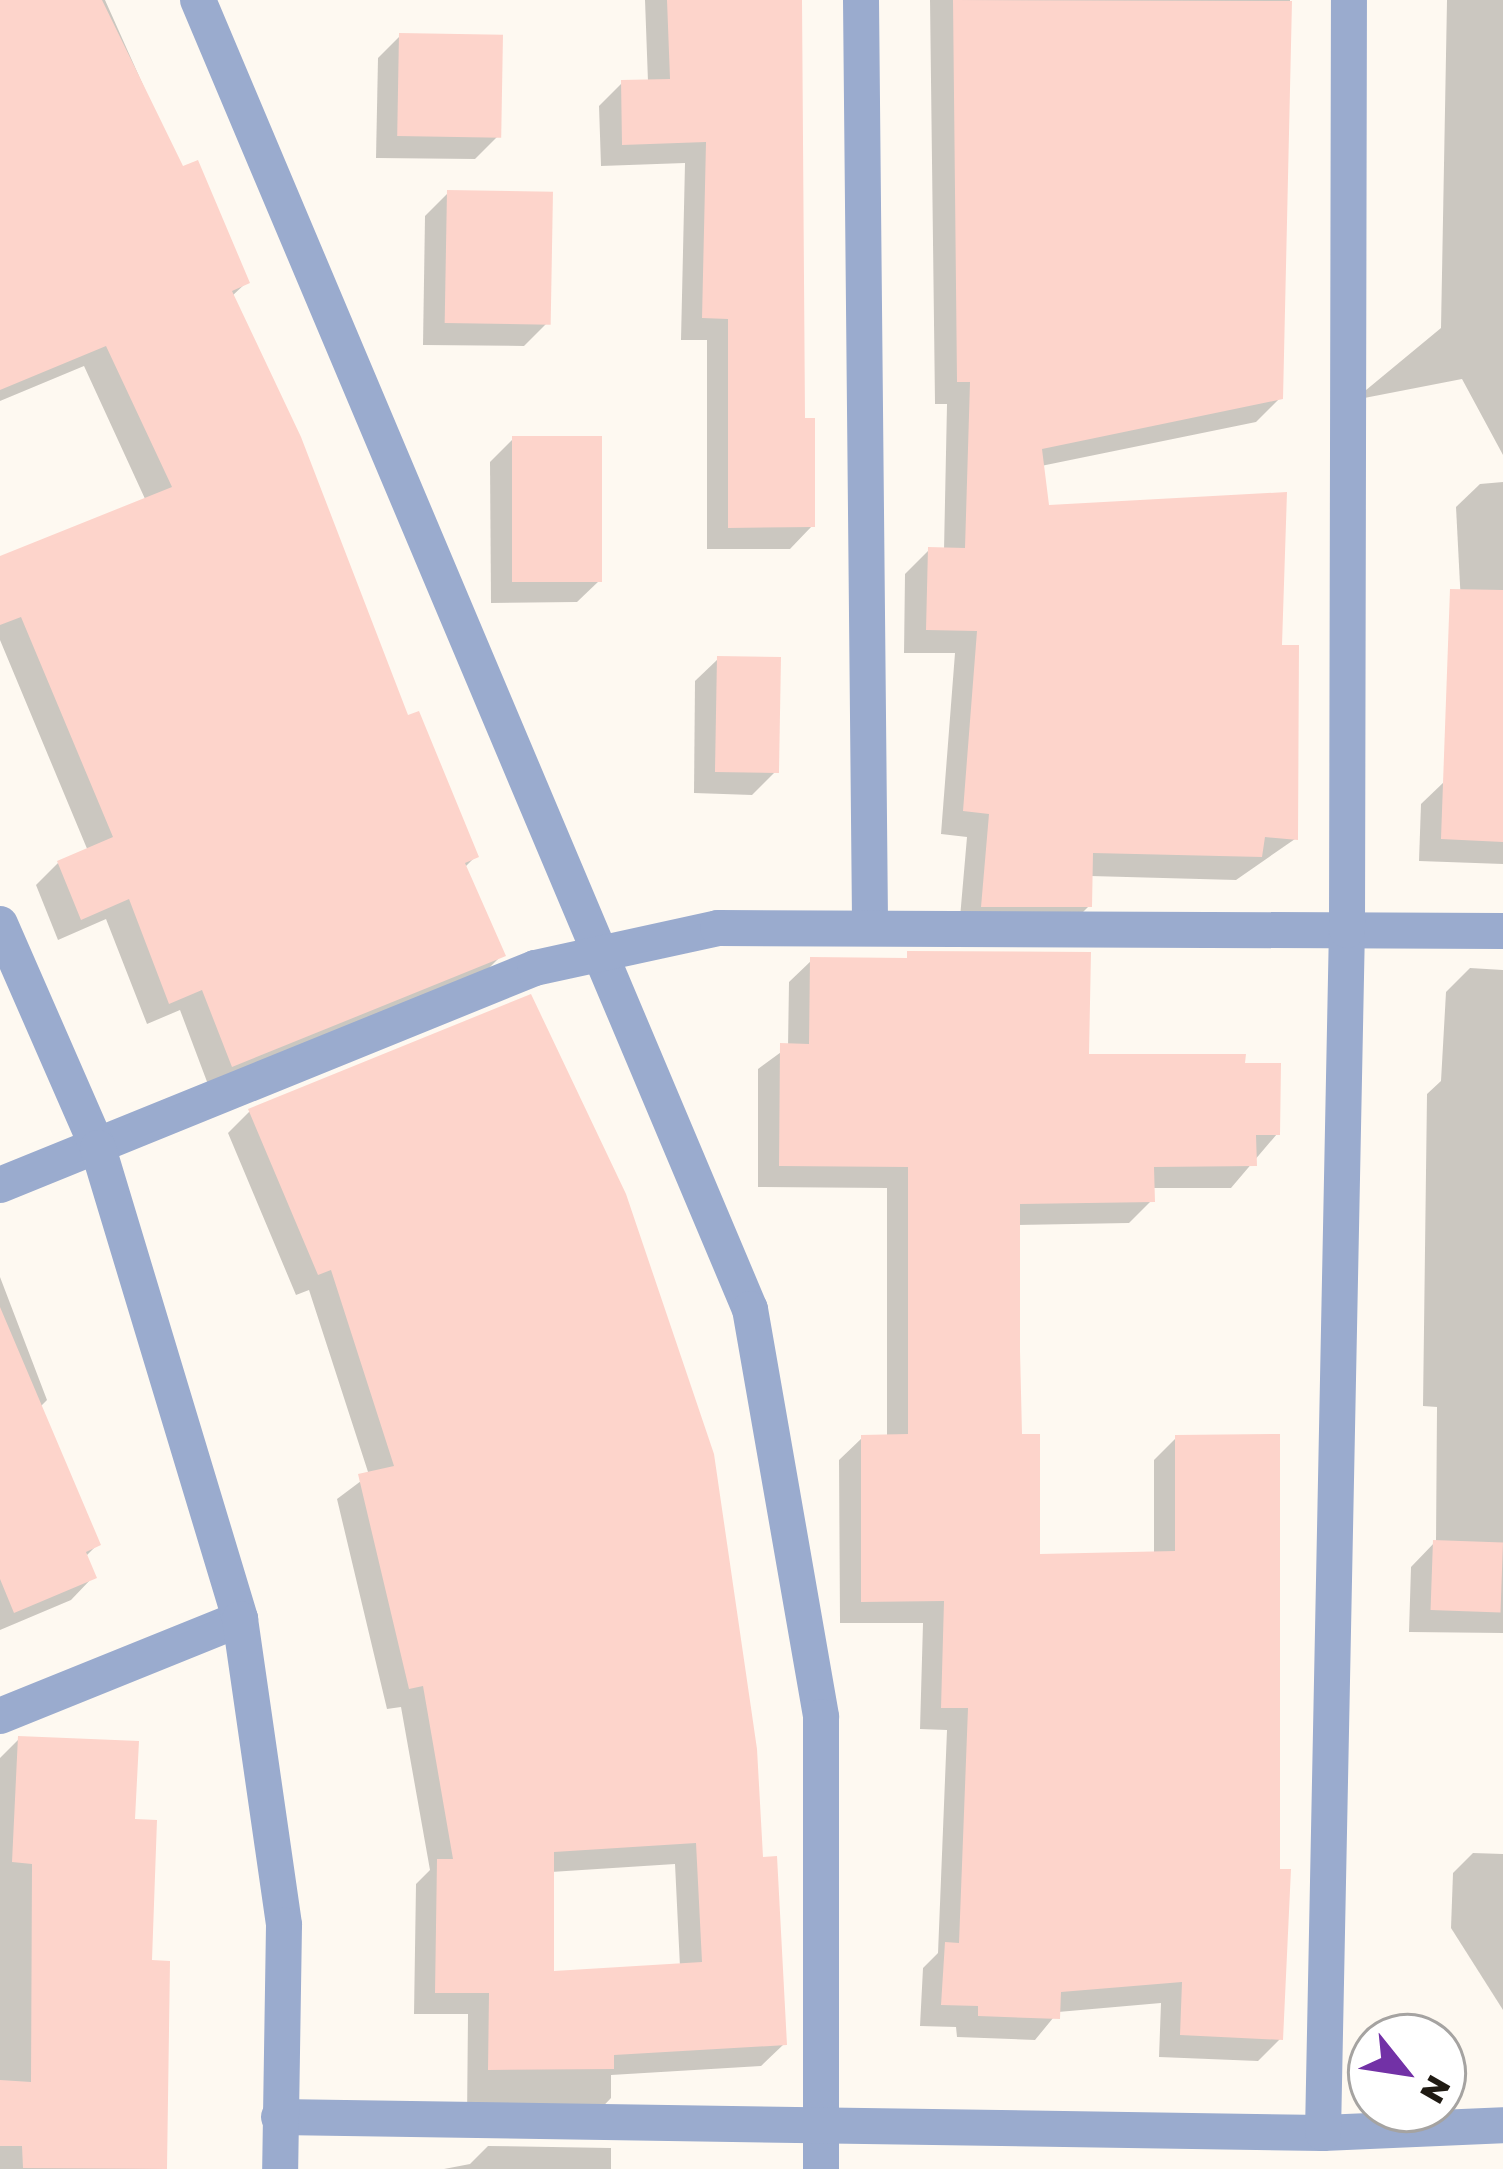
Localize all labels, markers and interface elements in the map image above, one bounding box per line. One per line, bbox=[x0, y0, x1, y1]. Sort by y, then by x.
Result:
north arrow bbox=[1347, 2013, 1467, 2133]
text: N bbox=[1413, 2069, 1459, 2110]

